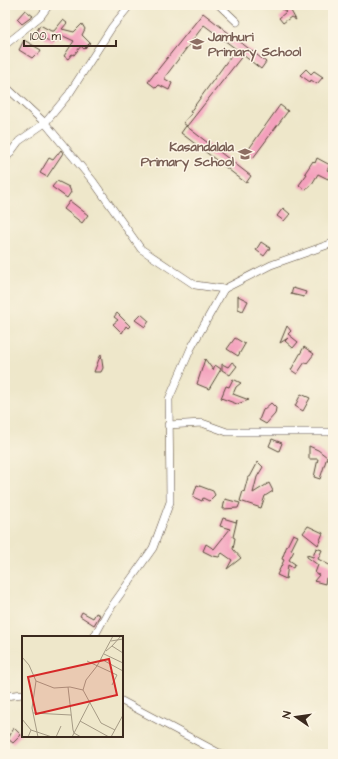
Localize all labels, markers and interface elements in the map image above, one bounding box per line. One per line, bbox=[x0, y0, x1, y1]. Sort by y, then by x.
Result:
scale bar bbox=[24, 22, 116, 48]
text: 100 m bbox=[30, 28, 61, 45]
place label: Jamhuri Primary School bbox=[207, 28, 301, 62]
school or university icon: Jamhuri Primary School bbox=[189, 36, 205, 52]
place label: Kasandalala Primary School bbox=[141, 138, 234, 172]
school or university icon: Kasandalala Primary School bbox=[237, 146, 253, 162]
inset map bbox=[22, 636, 123, 737]
north arrow bbox=[276, 697, 316, 737]
text: N bbox=[279, 710, 295, 720]

